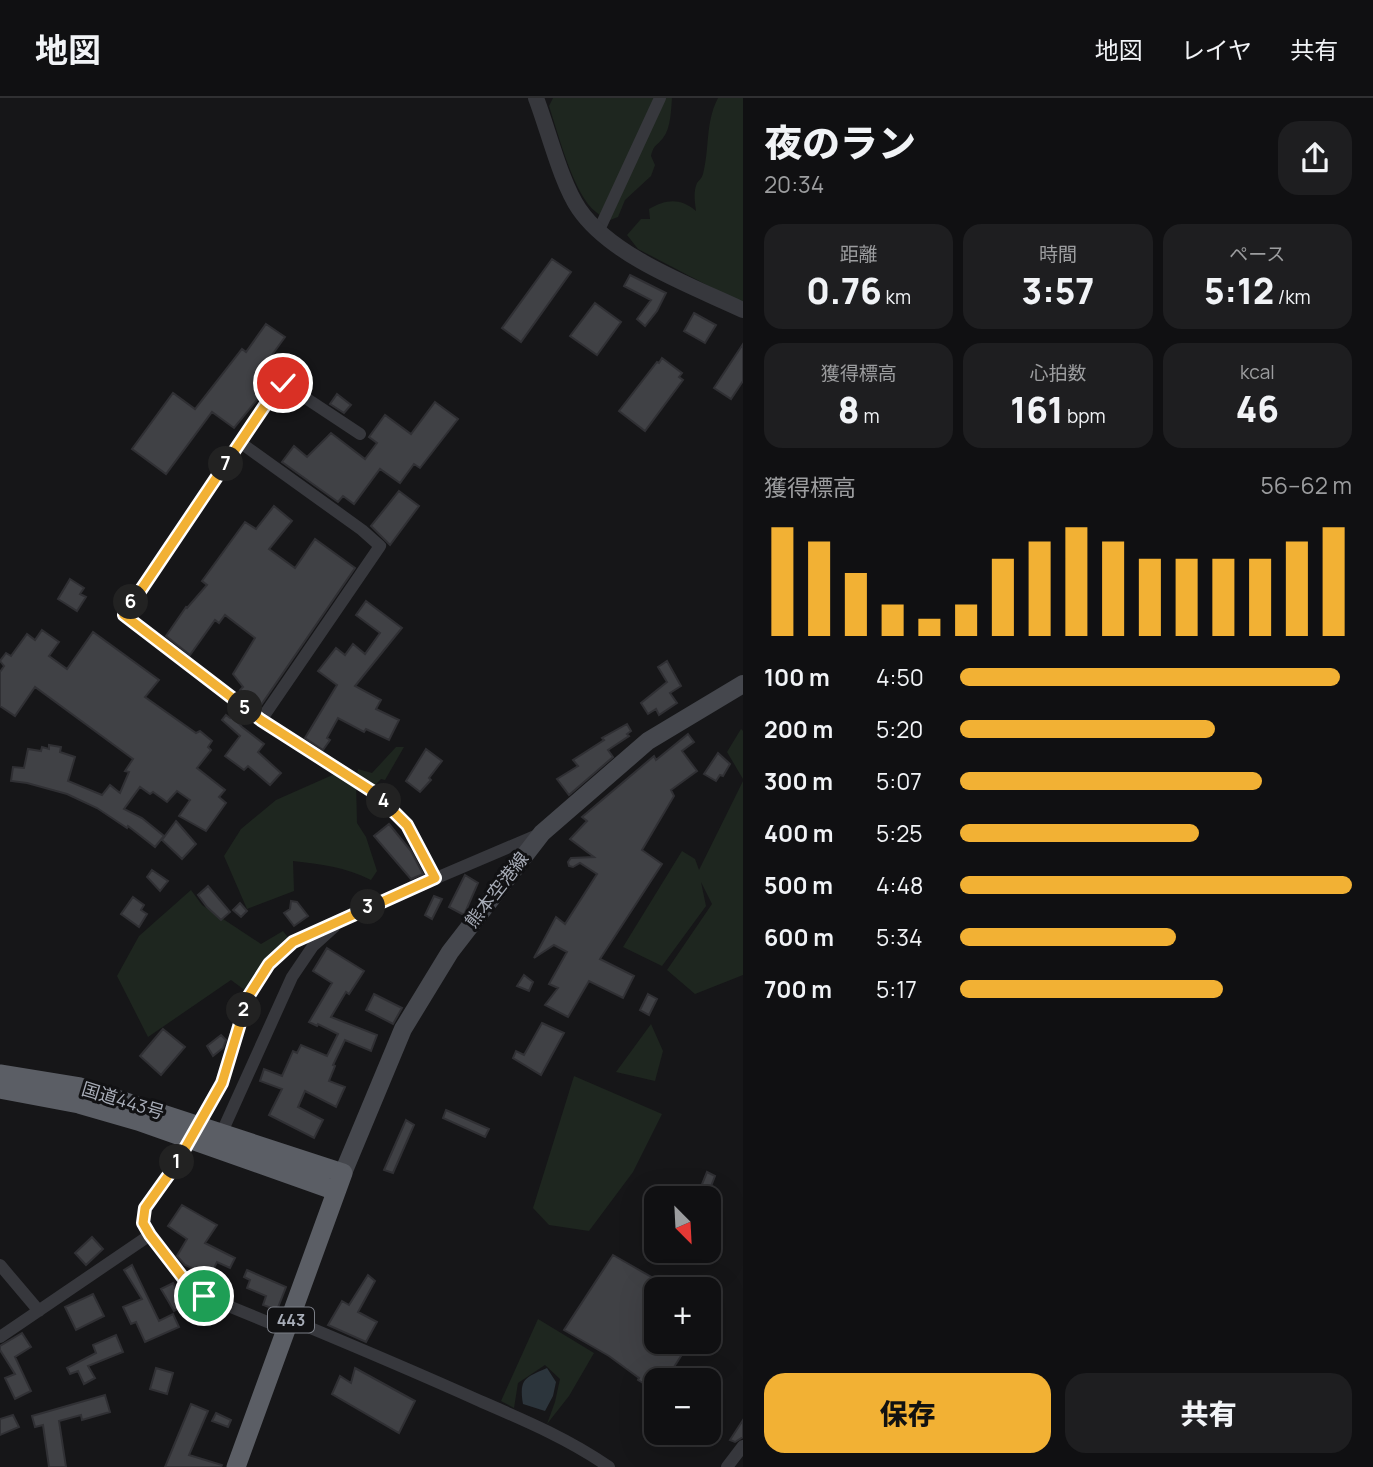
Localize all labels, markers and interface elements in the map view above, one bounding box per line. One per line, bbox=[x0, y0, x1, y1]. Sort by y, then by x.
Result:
text: 地図 bbox=[35, 27, 101, 72]
text: 地図 bbox=[1095, 33, 1143, 66]
text: レイヤ bbox=[1181, 33, 1252, 66]
text: 共有 bbox=[1290, 33, 1338, 66]
text: 夜のラン bbox=[764, 116, 916, 168]
button: share bbox=[1278, 121, 1352, 195]
text: 20:34 bbox=[764, 168, 824, 200]
text: 距離 bbox=[840, 241, 878, 267]
text: 時間 bbox=[1039, 241, 1077, 267]
text: ペース bbox=[1229, 241, 1285, 267]
text: 0.76 bbox=[806, 267, 882, 315]
text: 3:57 bbox=[1022, 267, 1094, 315]
text: 5:12 bbox=[1204, 267, 1274, 315]
text: km bbox=[882, 284, 911, 310]
text: /km bbox=[1274, 284, 1311, 310]
pin bbox=[253, 353, 313, 413]
text: kcal bbox=[1240, 359, 1275, 385]
text: 獲得標高 bbox=[821, 360, 897, 386]
text: 心拍数 bbox=[1029, 360, 1087, 386]
icon: check bbox=[264, 364, 302, 402]
text: 46 bbox=[1236, 385, 1279, 433]
text: 8 bbox=[838, 386, 860, 434]
text: 161 bbox=[1010, 386, 1063, 434]
text: m bbox=[860, 403, 880, 429]
text: bpm bbox=[1063, 403, 1106, 429]
pin: 7 bbox=[208, 446, 244, 482]
text: 7 bbox=[220, 450, 231, 476]
text: 56–62 m bbox=[1261, 469, 1352, 501]
text: 獲得標高 bbox=[764, 471, 856, 503]
pin: 6 bbox=[114, 584, 148, 620]
text: 6 bbox=[125, 588, 136, 614]
text: 100 m bbox=[764, 661, 830, 693]
text: 4:50 bbox=[876, 661, 924, 693]
pin: 5 bbox=[228, 690, 262, 726]
text: 5 bbox=[239, 694, 250, 720]
text: 200 m bbox=[764, 713, 833, 745]
text: 5:20 bbox=[876, 713, 923, 745]
text: 300 m bbox=[764, 765, 833, 797]
text: 5:07 bbox=[876, 765, 922, 797]
pin: 4 bbox=[366, 784, 402, 818]
text: 4 bbox=[378, 787, 389, 813]
text: 400 m bbox=[764, 817, 834, 849]
text: 5:25 bbox=[876, 817, 923, 849]
street label: 熊本空港線 bbox=[459, 847, 533, 932]
text: 500 m bbox=[764, 869, 833, 901]
text: 4:48 bbox=[876, 869, 923, 901]
pin: 3 bbox=[350, 890, 386, 924]
text: 3 bbox=[362, 893, 373, 919]
text: 600 m bbox=[764, 921, 834, 953]
text: 5:34 bbox=[876, 921, 922, 953]
text: 700 m bbox=[764, 973, 832, 1005]
text: 5:17 bbox=[876, 973, 917, 1005]
pin: 2 bbox=[226, 992, 262, 1028]
text: 2 bbox=[238, 996, 249, 1022]
street label: 国道443号 bbox=[79, 1076, 168, 1124]
pin: 1 bbox=[160, 1144, 194, 1180]
text: 1 bbox=[172, 1148, 181, 1174]
north arrow bbox=[644, 1186, 721, 1264]
map controls bbox=[644, 1186, 721, 1445]
pin bbox=[174, 1266, 234, 1326]
icon: arrive bbox=[185, 1277, 223, 1315]
button: + bbox=[644, 1277, 721, 1354]
road number: 443 bbox=[268, 1308, 314, 1332]
button: − bbox=[644, 1368, 721, 1445]
button: 保存 bbox=[764, 1373, 1051, 1453]
button: 共有 bbox=[1065, 1373, 1352, 1453]

